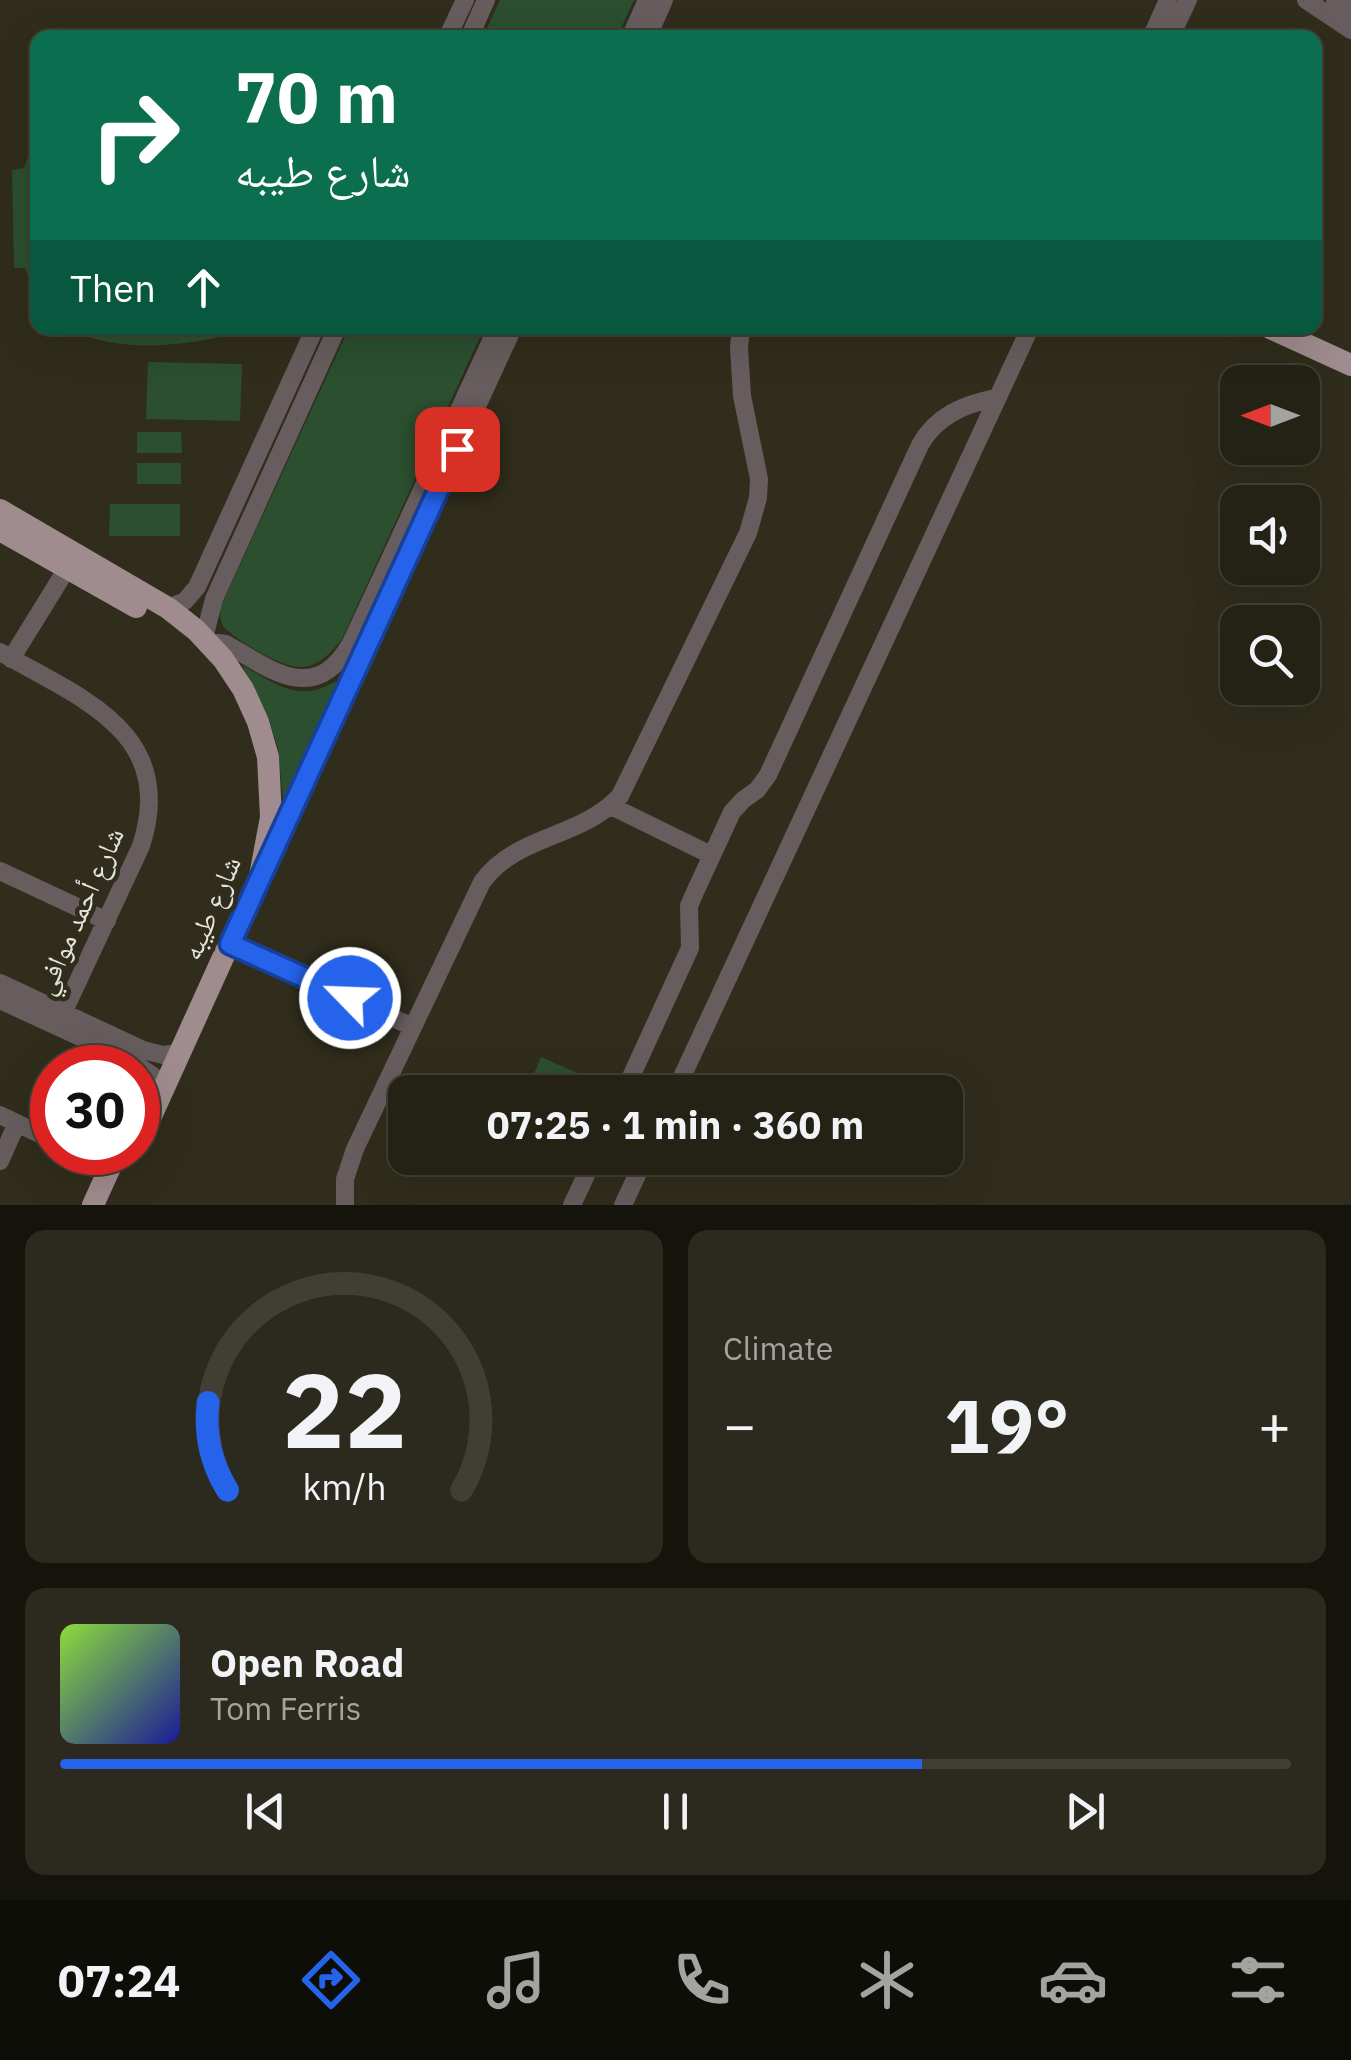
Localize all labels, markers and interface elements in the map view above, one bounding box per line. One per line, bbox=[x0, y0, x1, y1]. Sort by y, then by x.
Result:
text: 70 m bbox=[235, 51, 398, 142]
icon: right bbox=[70, 70, 200, 200]
text: شارع طيبه bbox=[235, 141, 411, 199]
icon: ahead bbox=[176, 260, 231, 315]
text: Then bbox=[70, 263, 156, 312]
north arrow bbox=[1220, 365, 1320, 465]
map controls bbox=[1220, 365, 1320, 705]
pin bbox=[415, 407, 500, 492]
icon: arrive bbox=[430, 422, 485, 477]
button: sound bbox=[1220, 485, 1320, 585]
button: search bbox=[1220, 605, 1320, 705]
street label: شارع أحمد موافي bbox=[25, 821, 137, 1002]
street label: شارع طيبه bbox=[172, 850, 249, 965]
position arrow bbox=[298, 946, 402, 1050]
speed limit sign: 30 bbox=[30, 1045, 160, 1175]
text: 07:25 · 1 min · 360 m bbox=[487, 1100, 864, 1149]
text: Climate bbox=[723, 1327, 833, 1369]
text: 22 bbox=[282, 1341, 406, 1477]
text: 19° bbox=[944, 1376, 1070, 1474]
text: − bbox=[723, 1389, 756, 1460]
text: + bbox=[1258, 1389, 1291, 1460]
text: km/h bbox=[302, 1463, 386, 1510]
text: Open Road bbox=[210, 1638, 404, 1687]
text: Tom Ferris bbox=[210, 1687, 361, 1729]
icon: previous bbox=[238, 1784, 293, 1839]
icon: pause bbox=[648, 1784, 703, 1839]
icon: next bbox=[1058, 1784, 1113, 1839]
icon: directions bbox=[296, 1945, 366, 2015]
icon: music bbox=[481, 1945, 551, 2015]
icon: phone bbox=[667, 1945, 737, 2015]
icon: climate bbox=[852, 1945, 922, 2015]
icon: car bbox=[1038, 1945, 1108, 2015]
icon: filters bbox=[1223, 1945, 1293, 2015]
text: 07:24 bbox=[58, 1951, 181, 2009]

